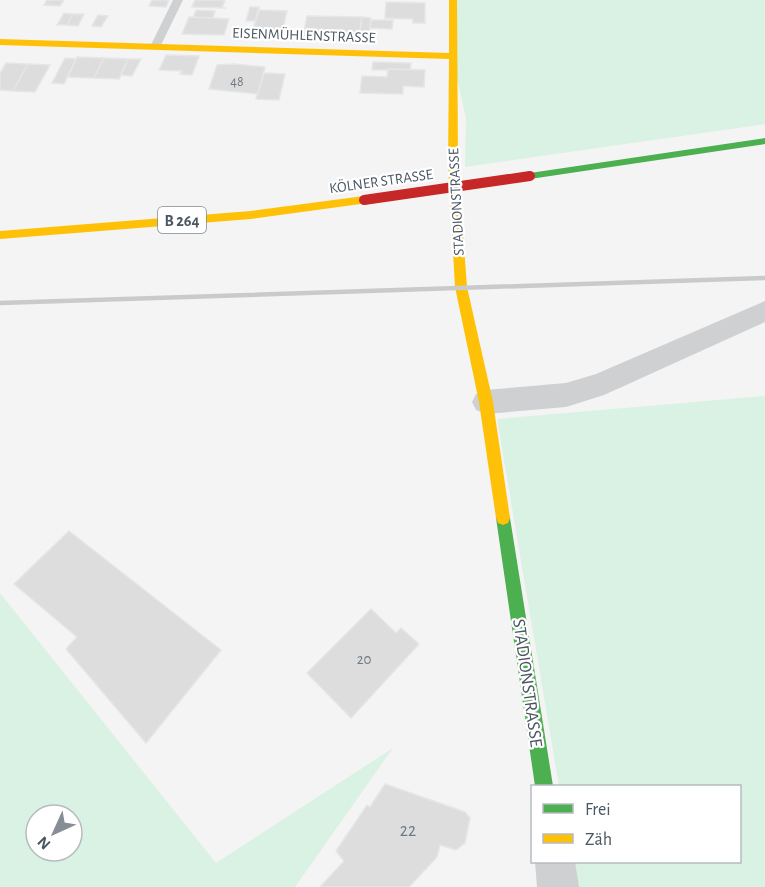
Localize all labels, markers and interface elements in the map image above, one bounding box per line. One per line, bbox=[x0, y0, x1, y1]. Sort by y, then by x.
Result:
street label: EISENMÜHLENSTRASSE bbox=[232, 23, 376, 46]
house number: 48 bbox=[230, 75, 244, 89]
street label: STADIONSTRASSE bbox=[446, 148, 467, 256]
street label: KÖLNER STRASSE bbox=[328, 165, 434, 196]
road number: B 264 bbox=[158, 207, 206, 233]
street label: STADIONSTRASSE bbox=[509, 618, 545, 749]
house number: 20 bbox=[357, 652, 371, 667]
legend bbox=[531, 785, 741, 863]
text: Frei bbox=[585, 801, 611, 819]
north arrow bbox=[24, 803, 84, 863]
house number: 22 bbox=[400, 822, 416, 840]
text: Zäh bbox=[585, 831, 612, 849]
text: N bbox=[35, 833, 54, 852]

